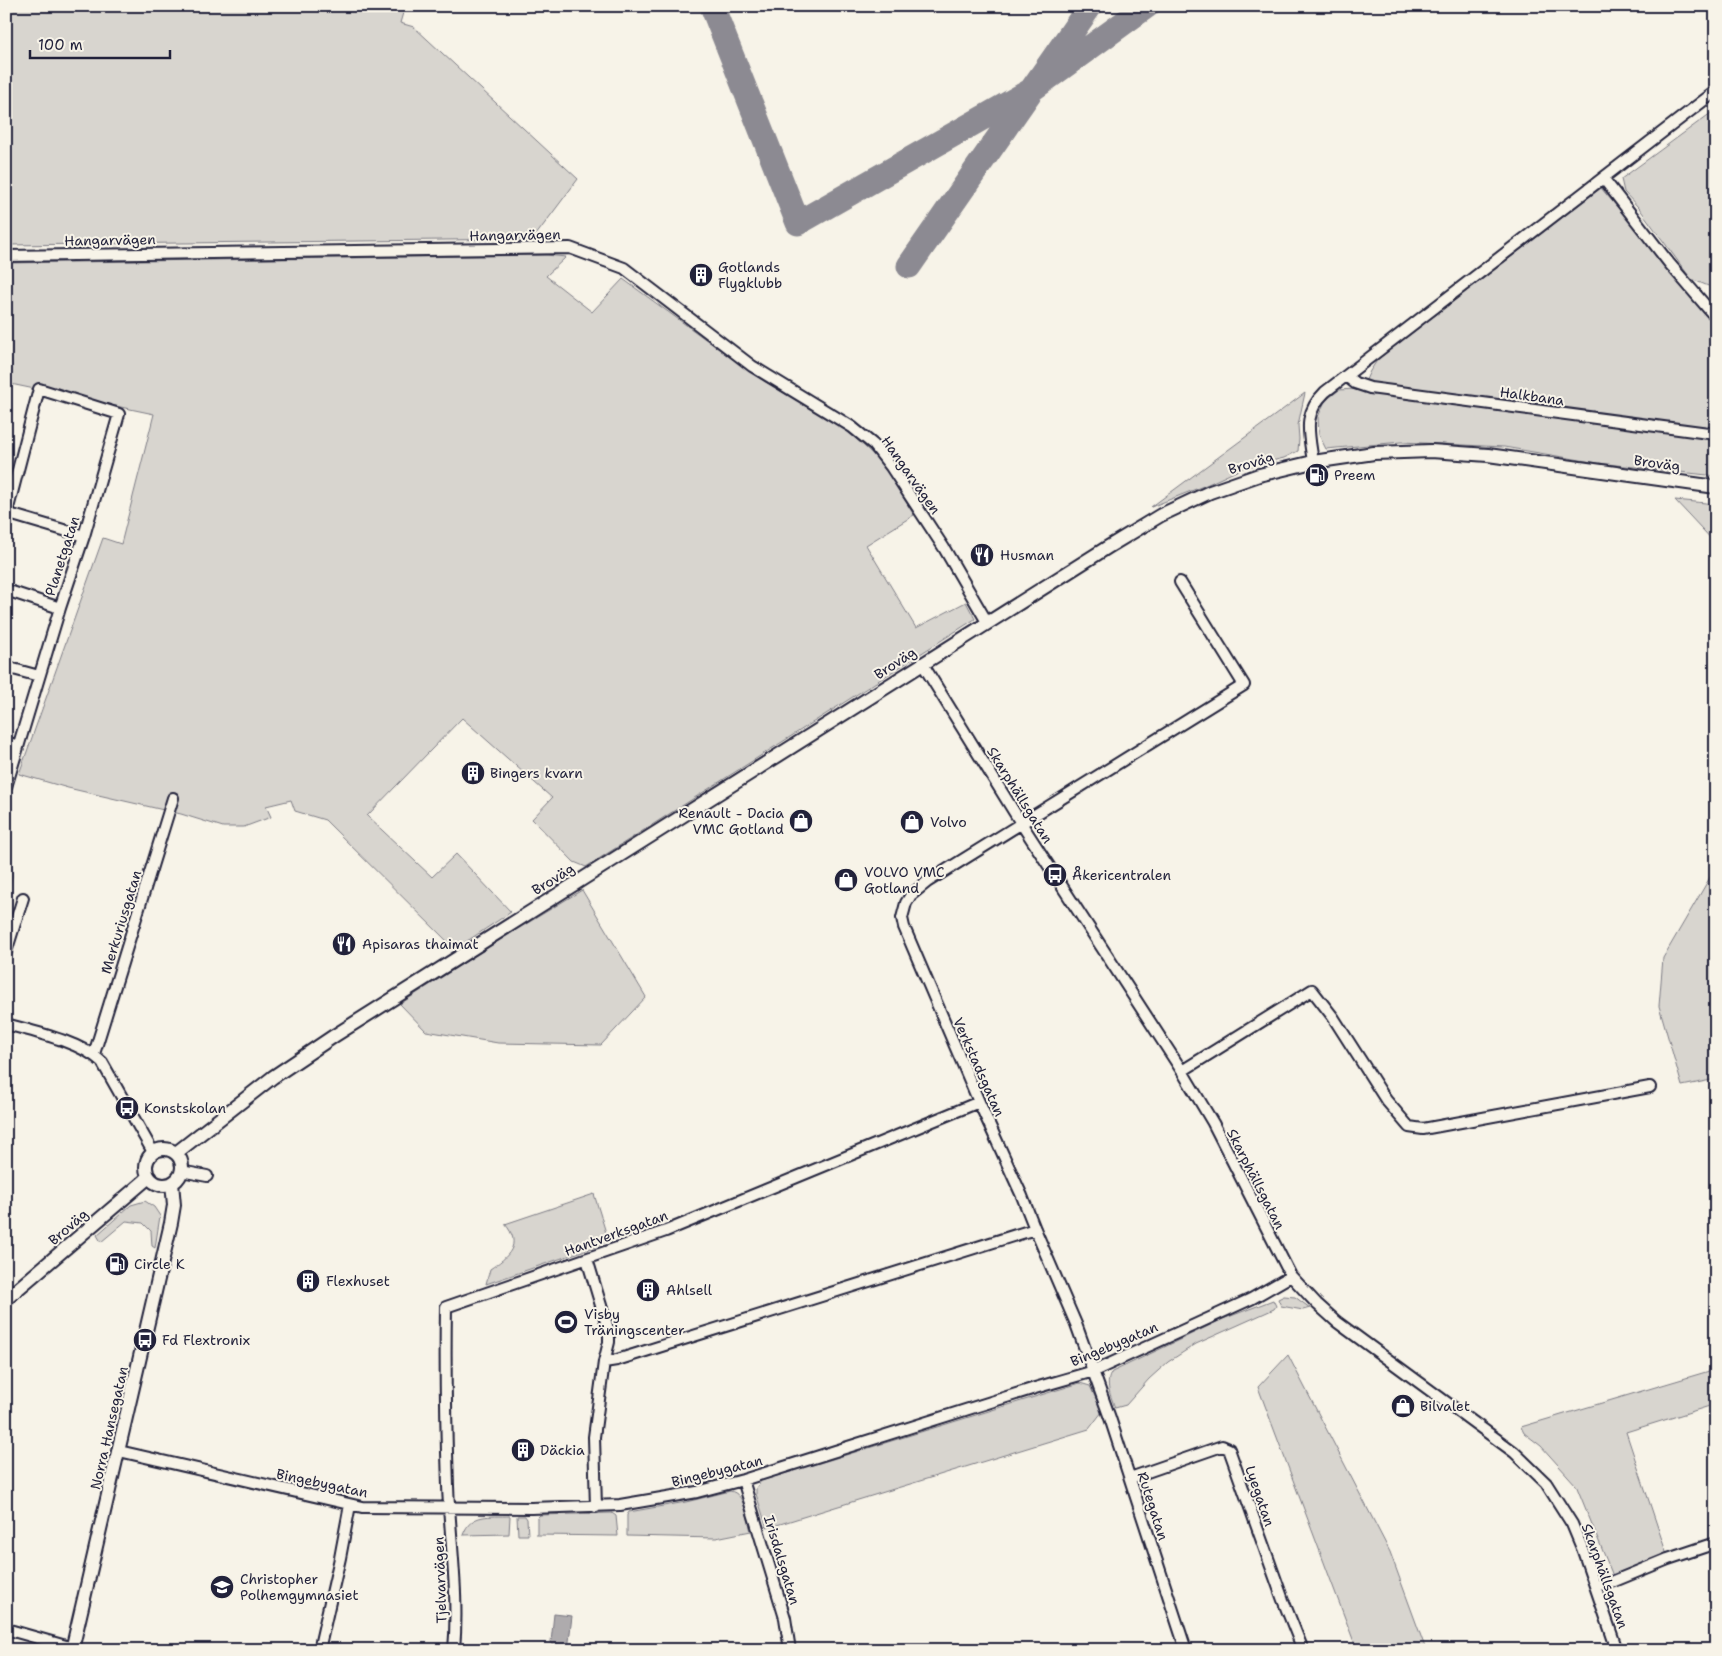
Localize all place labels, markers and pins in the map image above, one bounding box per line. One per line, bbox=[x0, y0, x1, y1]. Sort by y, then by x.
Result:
place label: Gotlands Flygklubb bbox=[718, 258, 782, 292]
building icon: Gotlands Flygklubb bbox=[688, 262, 714, 288]
fuel station icon: Preem bbox=[1304, 462, 1330, 488]
place label: Preem bbox=[1334, 466, 1375, 484]
restaurant icon: Husman bbox=[969, 542, 995, 568]
place label: Husman bbox=[1000, 546, 1055, 564]
building icon: Bingers kvarn bbox=[460, 760, 486, 786]
place label: Bingers kvarn bbox=[490, 764, 583, 782]
place label: Renault - Dacia VMC Gotland bbox=[678, 804, 784, 838]
shop icon: Renault - Dacia VMC Gotland bbox=[788, 808, 814, 834]
shop icon: Volvo bbox=[899, 809, 925, 835]
place label: Volvo bbox=[930, 813, 967, 831]
bus stop icon: Åkericentralen bbox=[1042, 862, 1068, 888]
place label: VOLVO VMC Gotland bbox=[864, 863, 945, 897]
place label: Åkericentralen bbox=[1072, 866, 1171, 884]
shop icon: VOLVO VMC Gotland bbox=[833, 867, 859, 893]
restaurant icon: Apisaras thaimat bbox=[331, 931, 357, 957]
place label: Apisaras thaimat bbox=[362, 935, 479, 953]
bus stop icon: Konstskolan bbox=[114, 1095, 140, 1121]
place label: Konstskolan bbox=[144, 1099, 226, 1117]
fuel station icon: Circle K bbox=[104, 1251, 130, 1277]
place label: Circle K bbox=[134, 1255, 185, 1273]
building icon: Flexhuset bbox=[295, 1268, 321, 1294]
place label: Flexhuset bbox=[326, 1272, 390, 1290]
building icon: Ahlsell bbox=[635, 1277, 661, 1303]
place label: Ahlsell bbox=[666, 1281, 713, 1299]
place label: Visby Träningscenter bbox=[584, 1305, 685, 1339]
sports icon: Visby Träningscenter bbox=[553, 1309, 579, 1335]
bus stop icon: Fd Flextronix bbox=[132, 1327, 158, 1353]
place label: Fd Flextronix bbox=[162, 1331, 250, 1349]
shop icon: Bilvalet bbox=[1390, 1393, 1416, 1419]
place label: Bilvalet bbox=[1420, 1397, 1470, 1415]
building icon: Däckia bbox=[510, 1437, 536, 1463]
place label: Däckia bbox=[540, 1441, 585, 1459]
place label: Christopher Polhemgymnasiet bbox=[240, 1570, 359, 1604]
school or university icon: Christopher Polhemgymnasiet bbox=[209, 1574, 235, 1600]

